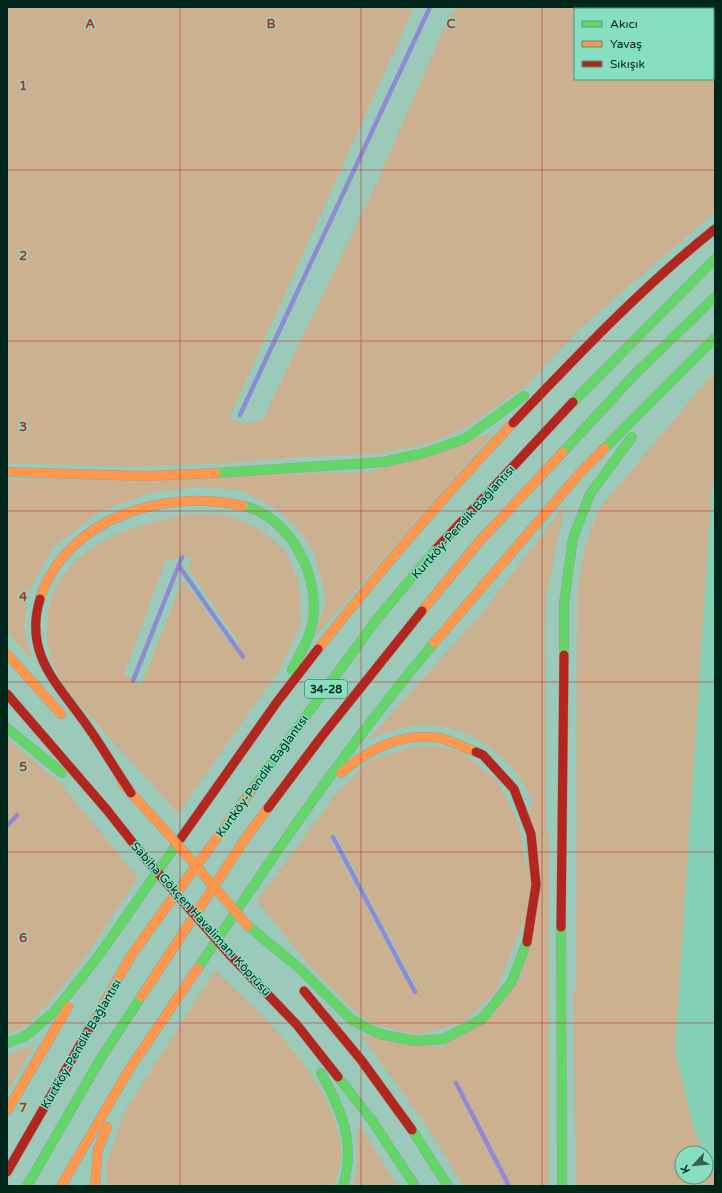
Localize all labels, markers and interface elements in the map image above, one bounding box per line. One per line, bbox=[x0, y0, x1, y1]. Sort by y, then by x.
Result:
legend bbox=[574, 8, 714, 80]
text: A bbox=[85, 16, 95, 32]
text: B bbox=[266, 16, 276, 32]
text: C bbox=[446, 16, 456, 32]
text: Akıcı bbox=[610, 17, 638, 31]
text: Yavaş bbox=[610, 37, 642, 51]
text: Sıkışık bbox=[610, 57, 646, 71]
text: 1 bbox=[19, 78, 27, 94]
text: 2 bbox=[19, 248, 27, 264]
text: 3 bbox=[19, 419, 27, 435]
street label: Kurtköy-Pendik Bağlantısı bbox=[408, 463, 518, 581]
text: 4 bbox=[19, 589, 28, 605]
road number: 34-28 bbox=[305, 680, 347, 698]
street label: Kurtköy-Pendik Bağlantısı bbox=[213, 712, 311, 840]
text: 5 bbox=[19, 759, 27, 775]
street label: Sabiha Gökçen Havalimanı Köprüsü bbox=[128, 839, 274, 999]
text: 6 bbox=[19, 930, 27, 946]
street label: Kurtköy-Pendik Bağlantısı bbox=[38, 977, 124, 1111]
text: 7 bbox=[19, 1100, 27, 1116]
north arrow bbox=[674, 1145, 714, 1185]
text: K bbox=[678, 1163, 693, 1176]

